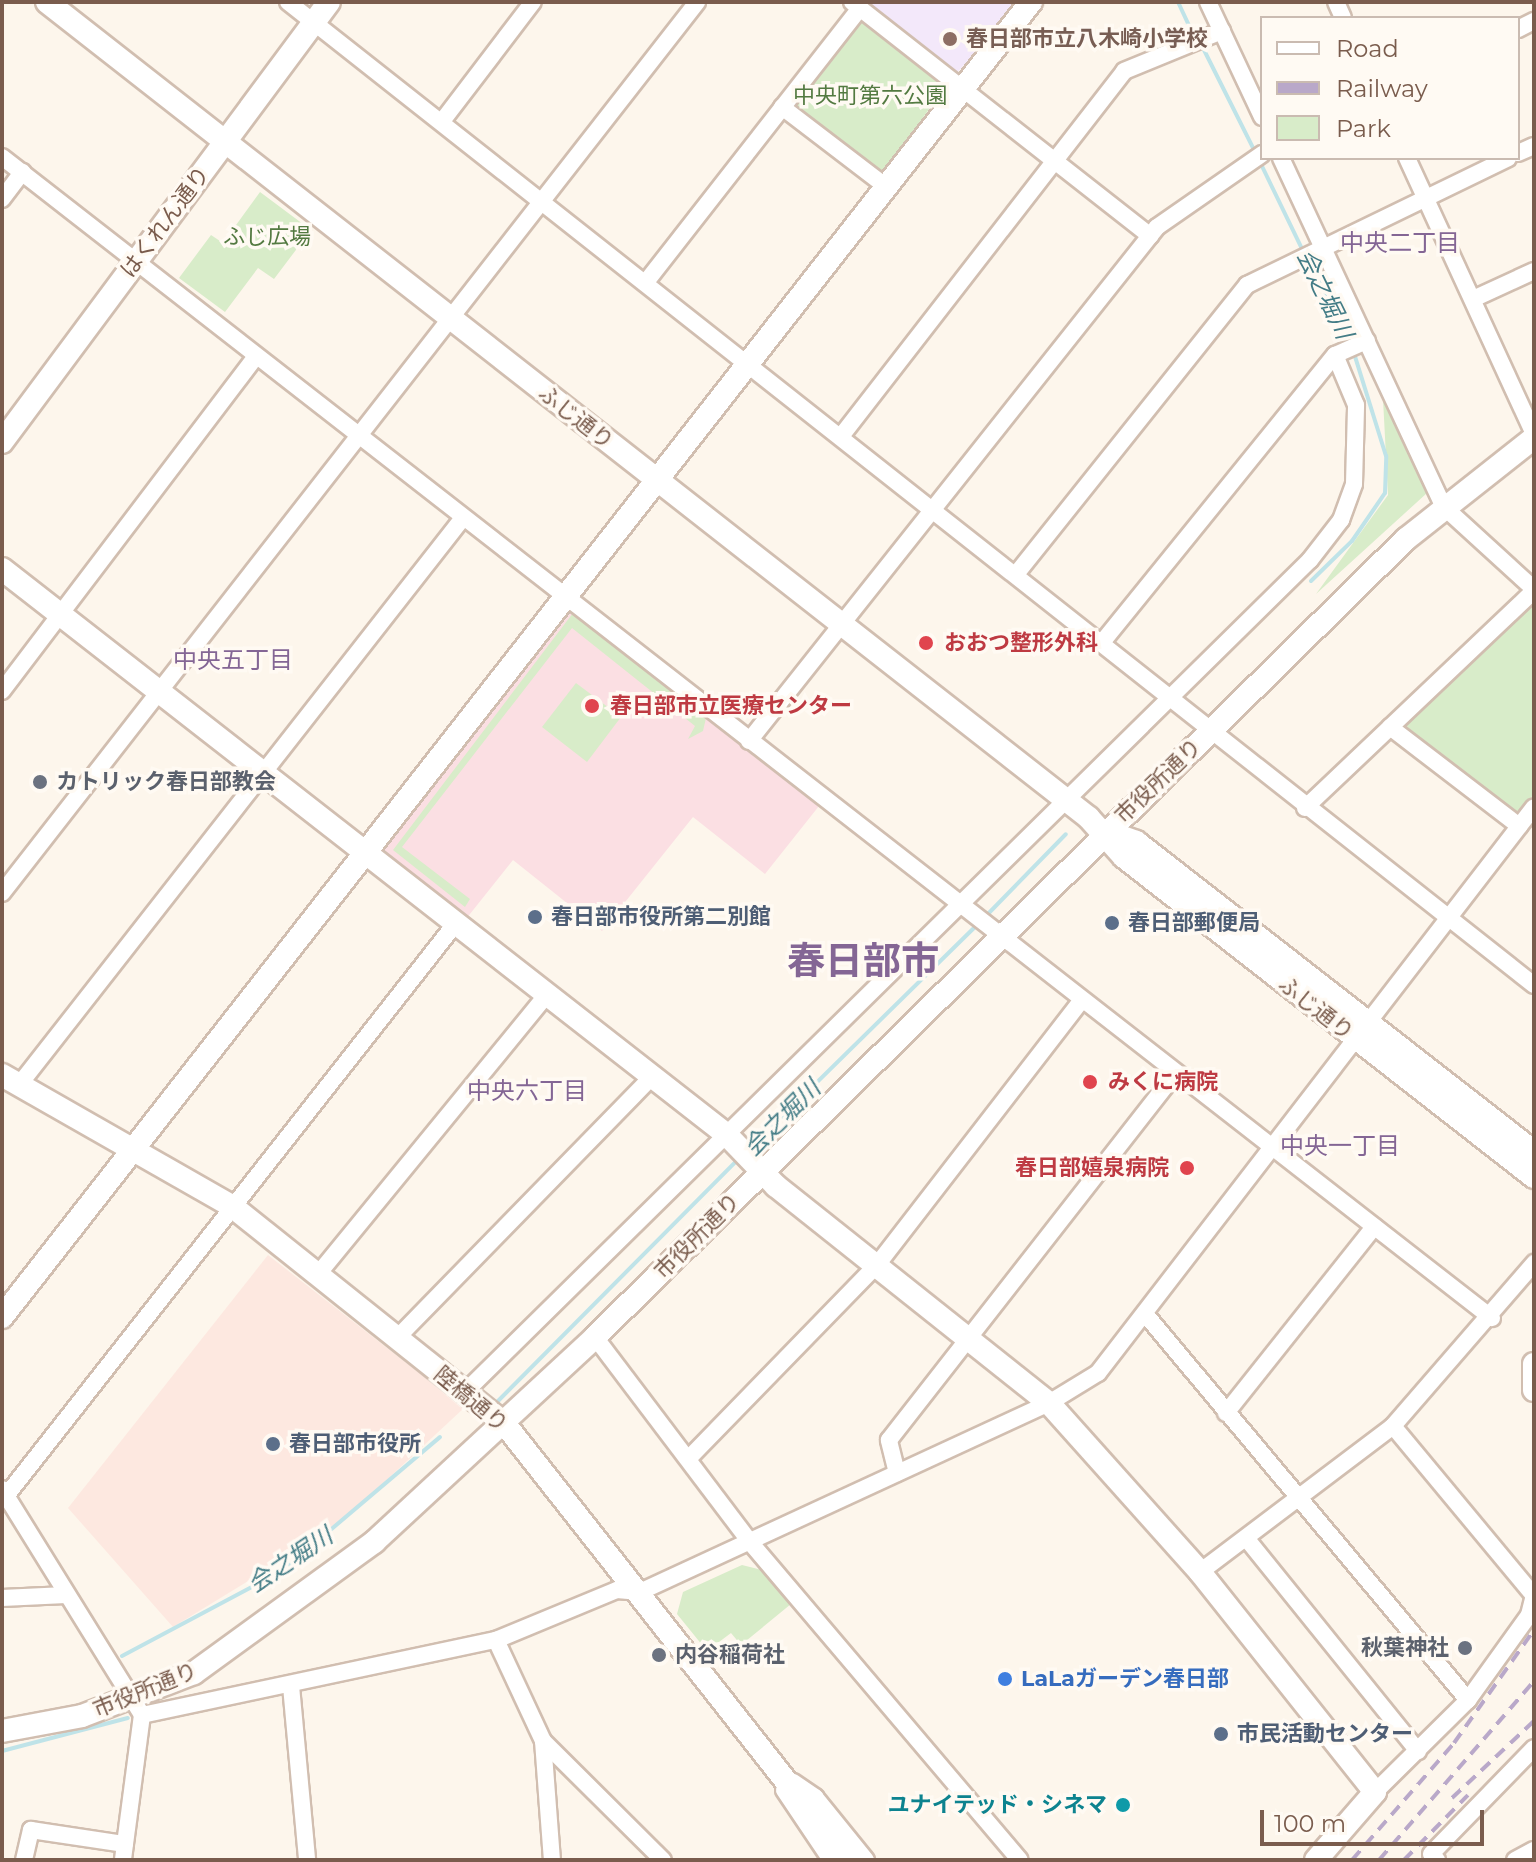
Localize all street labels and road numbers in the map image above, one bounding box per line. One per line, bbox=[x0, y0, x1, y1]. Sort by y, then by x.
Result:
street label: はくれん通り bbox=[115, 161, 215, 283]
street label: ふじ通り bbox=[533, 380, 619, 454]
street label: 市役所通り bbox=[1109, 733, 1207, 829]
street label: ふじ通り bbox=[1273, 971, 1359, 1045]
street label: 市役所通り bbox=[649, 1188, 745, 1284]
street label: 陸橋通り bbox=[429, 1361, 513, 1437]
street label: 市役所通り bbox=[89, 1657, 201, 1723]

